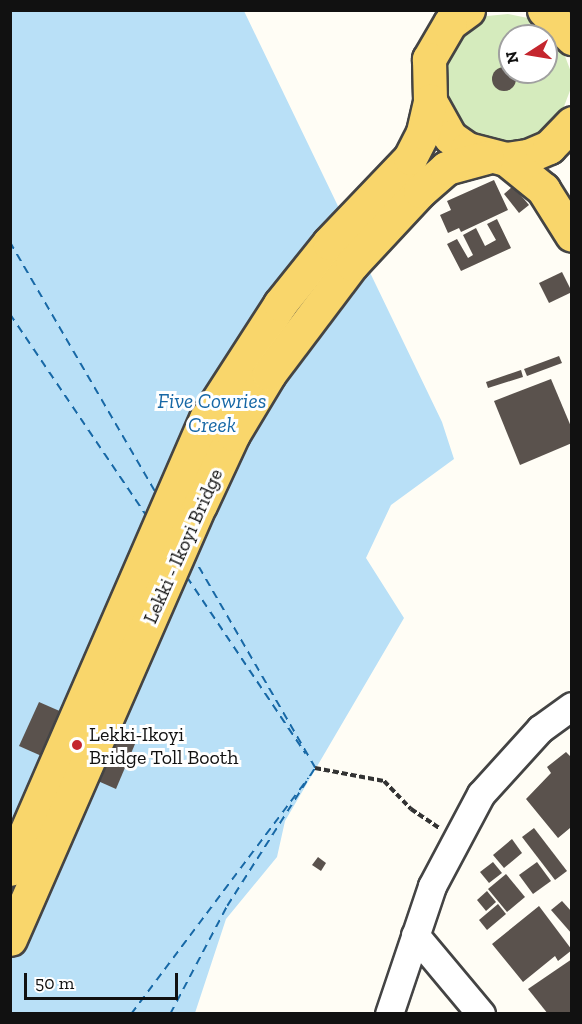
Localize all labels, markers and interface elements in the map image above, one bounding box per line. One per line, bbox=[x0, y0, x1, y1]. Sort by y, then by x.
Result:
north arrow bbox=[498, 24, 558, 84]
text: N bbox=[501, 50, 522, 65]
water label: Five Cowries Creek bbox=[158, 388, 266, 438]
street label: Lekki - Ikoyi Bridge bbox=[138, 465, 228, 627]
place label: Lekki-Ikoyi Bridge Toll Booth bbox=[89, 722, 239, 769]
marker: Lekki-Ikoyi Bridge Toll Booth bbox=[70, 738, 84, 752]
scale bar bbox=[27, 961, 182, 999]
text: 50 m bbox=[35, 972, 74, 994]

